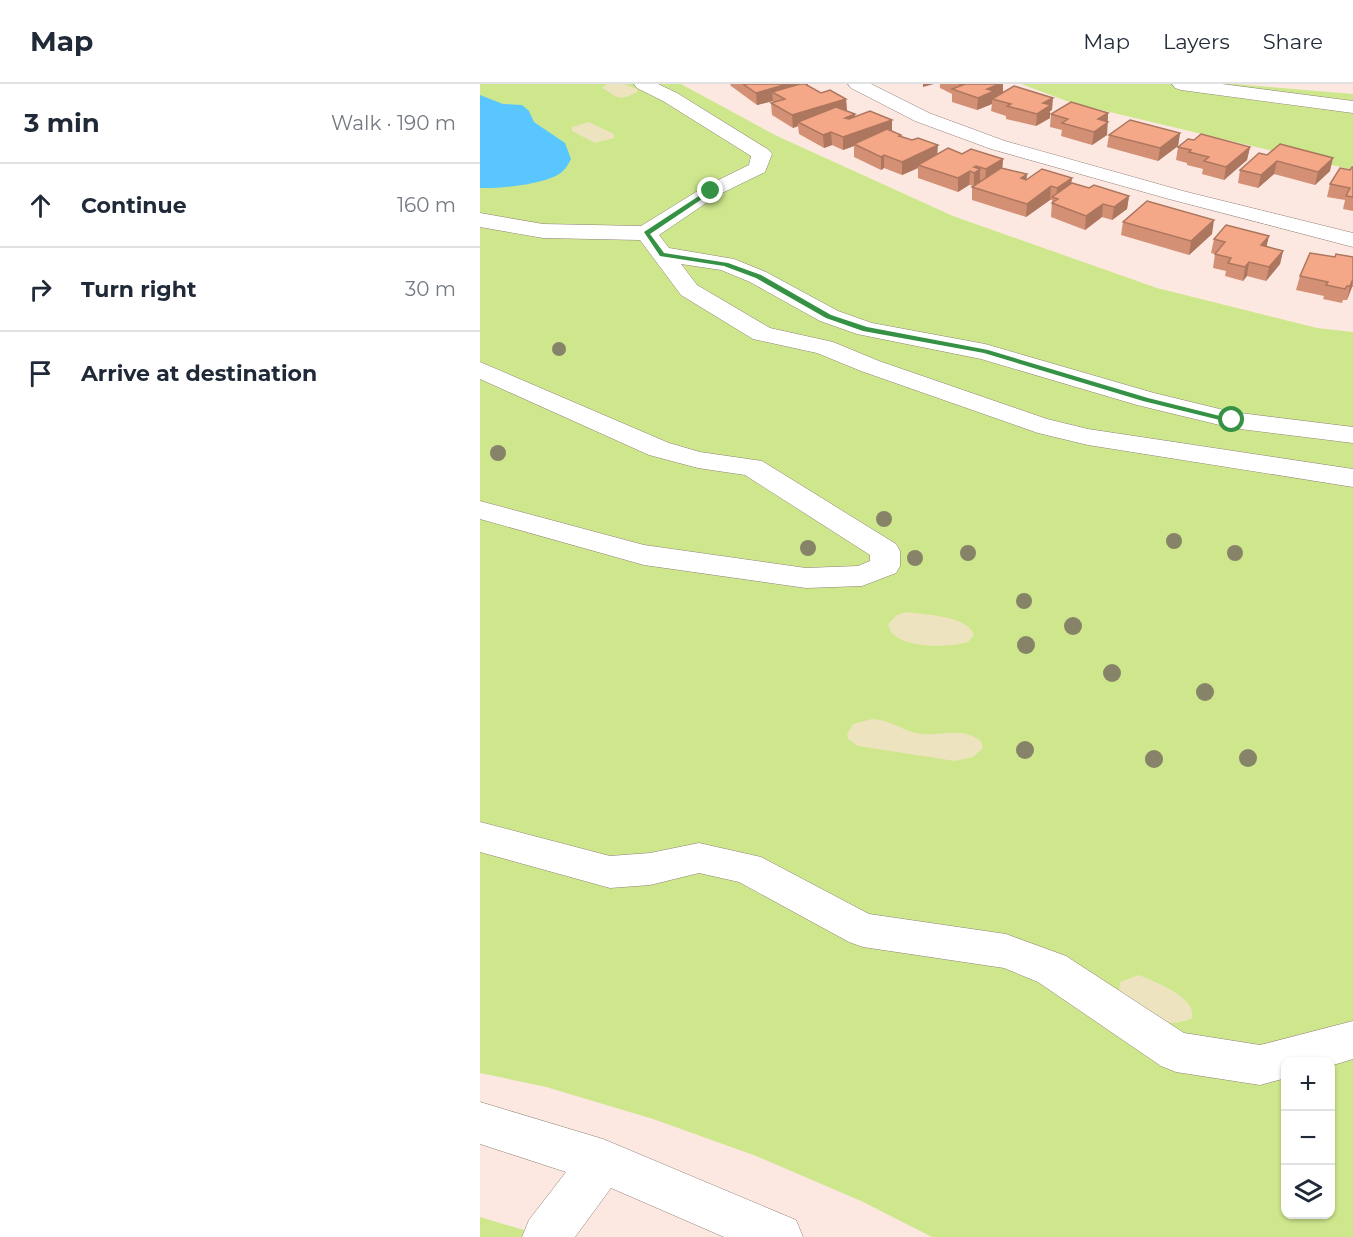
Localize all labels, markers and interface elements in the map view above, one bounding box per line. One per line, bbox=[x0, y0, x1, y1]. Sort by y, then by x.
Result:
text: Map bbox=[30, 24, 93, 58]
text: Map bbox=[1083, 29, 1130, 54]
text: Layers bbox=[1163, 29, 1230, 54]
text: Share bbox=[1263, 29, 1323, 54]
text: 3 min bbox=[24, 107, 100, 139]
text: Walk · 190 m bbox=[331, 111, 456, 135]
route end bbox=[697, 177, 723, 203]
icon: ahead bbox=[24, 189, 57, 222]
text: Continue bbox=[81, 192, 187, 219]
text: 160 m bbox=[397, 193, 456, 217]
icon: right bbox=[24, 273, 57, 306]
text: Turn right bbox=[81, 276, 196, 303]
text: 30 m bbox=[405, 277, 456, 301]
icon: arrive bbox=[24, 357, 57, 390]
text: Arrive at destination bbox=[81, 360, 317, 387]
route start bbox=[1218, 406, 1244, 432]
map controls bbox=[1281, 1057, 1335, 1219]
button: + bbox=[1281, 1057, 1335, 1111]
button: − bbox=[1281, 1111, 1335, 1165]
button: layers bbox=[1281, 1165, 1335, 1219]

